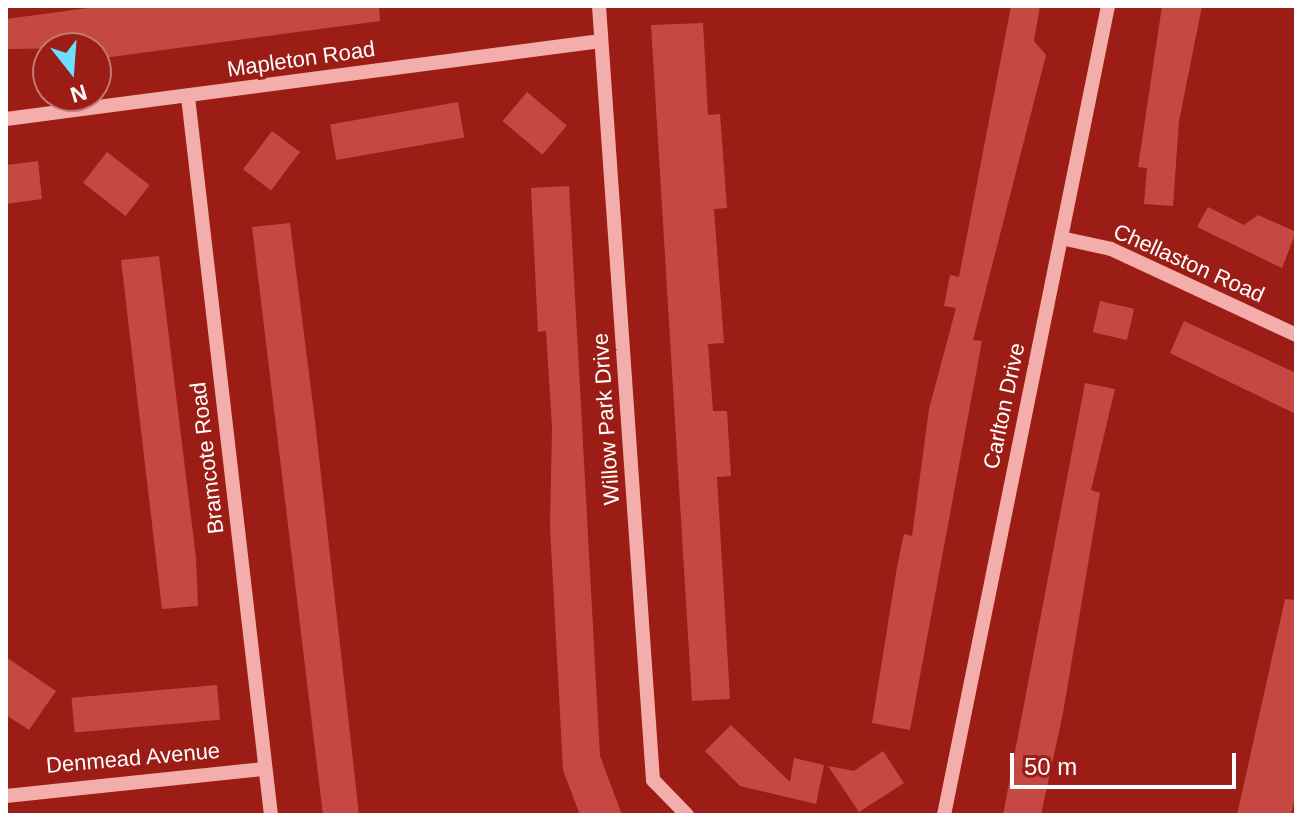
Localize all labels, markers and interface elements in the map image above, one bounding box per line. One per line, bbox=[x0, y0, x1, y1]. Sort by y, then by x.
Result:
north arrow bbox=[32, 32, 112, 112]
street label: Mapleton Road bbox=[225, 36, 377, 82]
text: N bbox=[67, 79, 90, 108]
street label: Chellaston Road bbox=[1109, 218, 1269, 308]
street label: Willow Park Drive bbox=[587, 332, 625, 506]
street label: Carlton Drive bbox=[978, 340, 1030, 472]
street label: Bramcote Road bbox=[185, 381, 229, 535]
street label: Denmead Avenue bbox=[44, 737, 222, 779]
scale bar bbox=[1014, 737, 1240, 787]
text: 50 m bbox=[1024, 753, 1077, 780]

